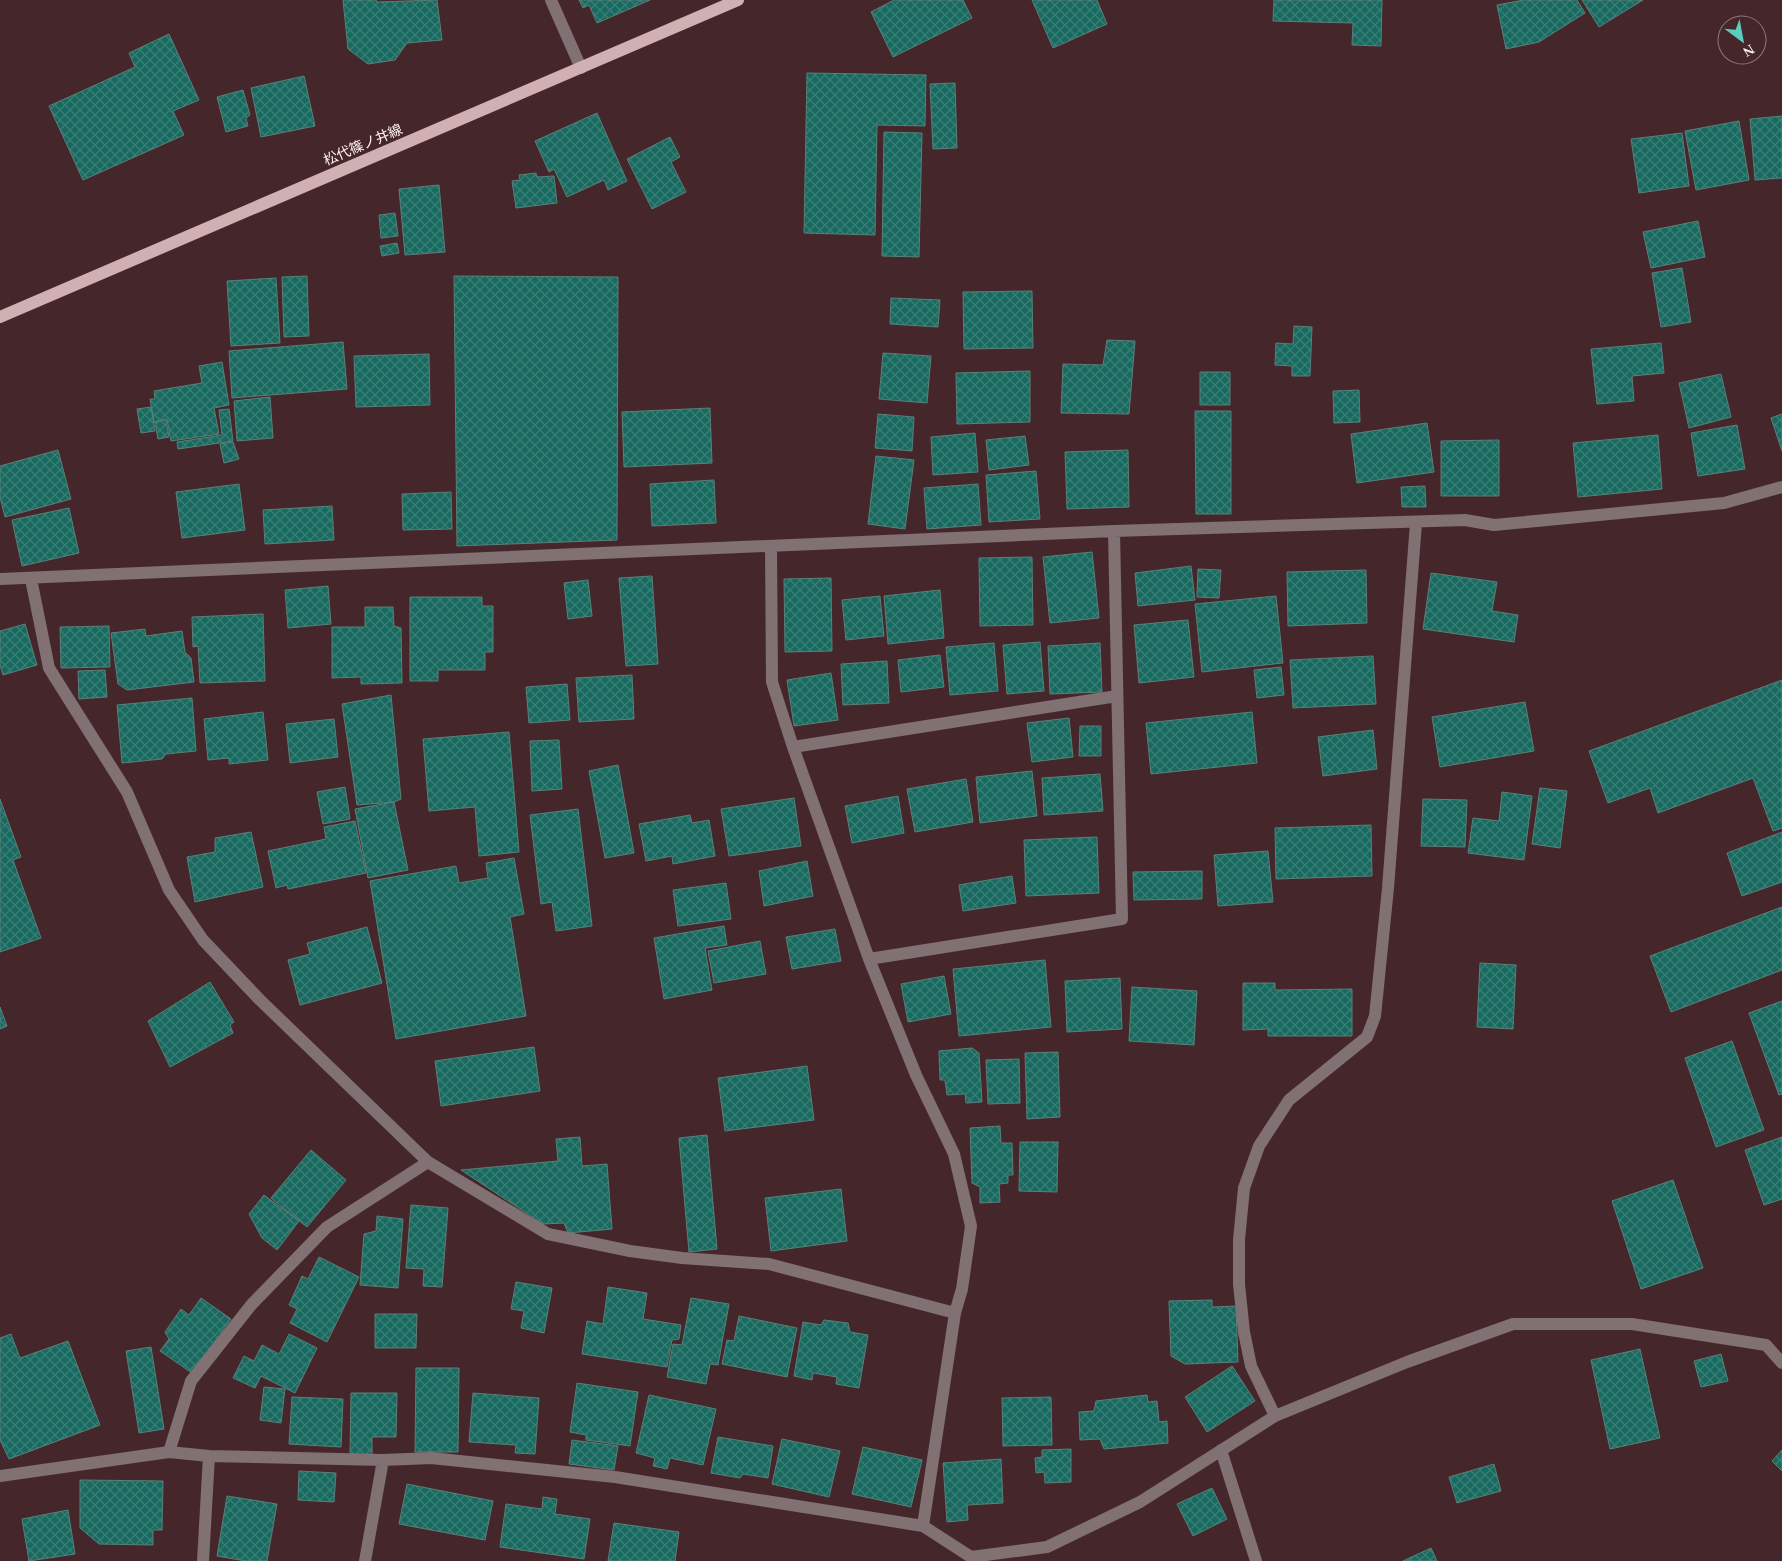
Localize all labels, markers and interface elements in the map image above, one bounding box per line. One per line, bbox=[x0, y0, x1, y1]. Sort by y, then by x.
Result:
north arrow bbox=[1717, 15, 1767, 65]
text: N bbox=[1740, 42, 1757, 60]
street label: 松代篠ノ井線 bbox=[321, 121, 405, 168]

